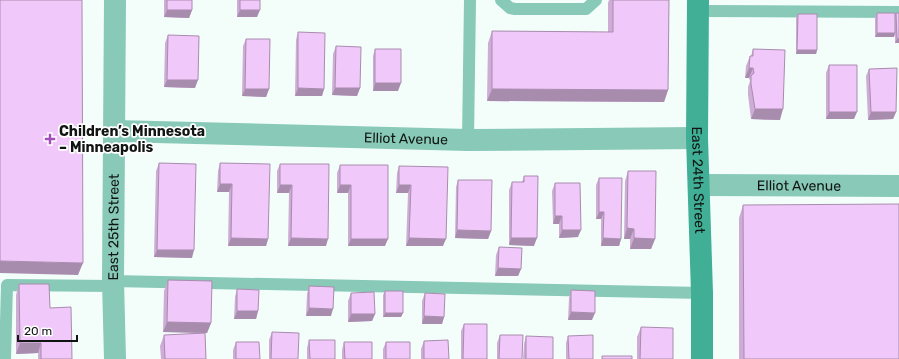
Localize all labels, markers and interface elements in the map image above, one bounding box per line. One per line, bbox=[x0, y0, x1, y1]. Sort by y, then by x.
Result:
place label: Children’s Minnesota – Minneapolis bbox=[59, 123, 205, 156]
street label: East 24th Street bbox=[688, 126, 709, 234]
street label: Elliot Avenue bbox=[364, 129, 448, 148]
marker: Children’s Minnesota – Minneapolis bbox=[44, 133, 56, 145]
street label: East 25th Street bbox=[105, 173, 122, 280]
street label: Elliot Avenue bbox=[757, 177, 841, 194]
scale bar bbox=[18, 317, 77, 343]
text: 20 m bbox=[24, 324, 52, 338]

